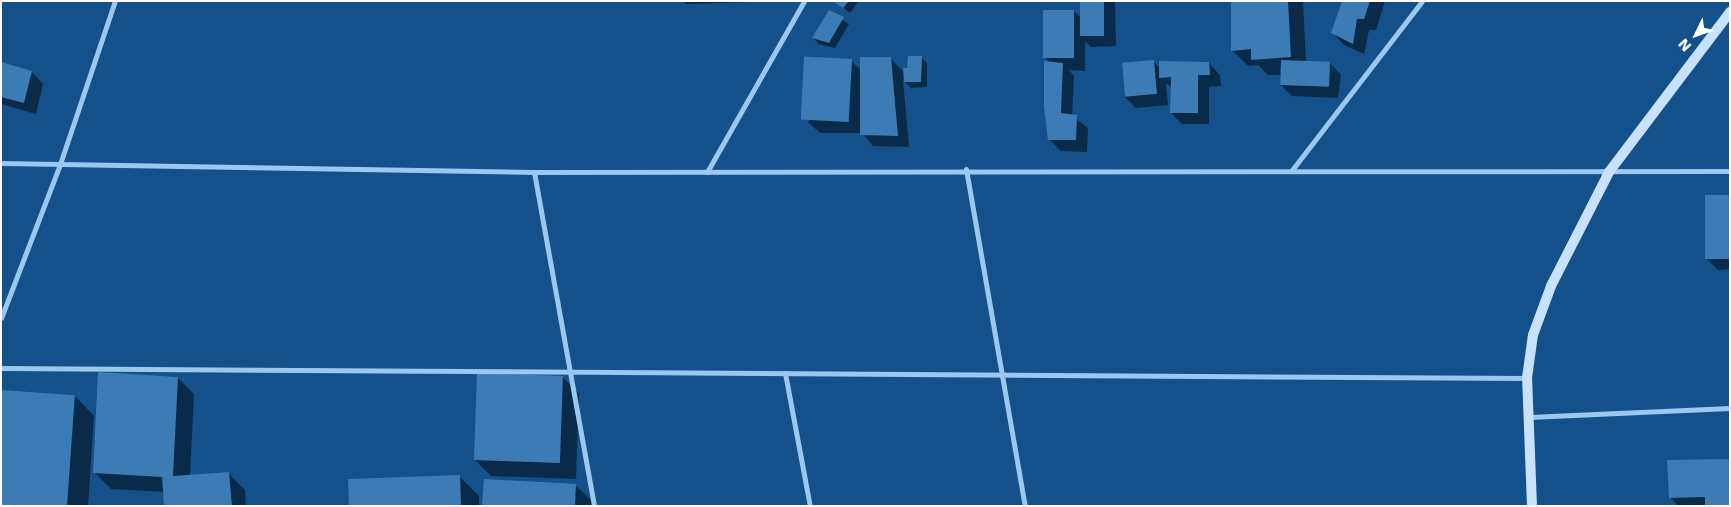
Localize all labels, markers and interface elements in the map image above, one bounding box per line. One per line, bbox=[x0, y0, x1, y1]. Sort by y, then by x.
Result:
north arrow bbox=[1671, 10, 1721, 60]
text: N bbox=[1675, 35, 1695, 55]

